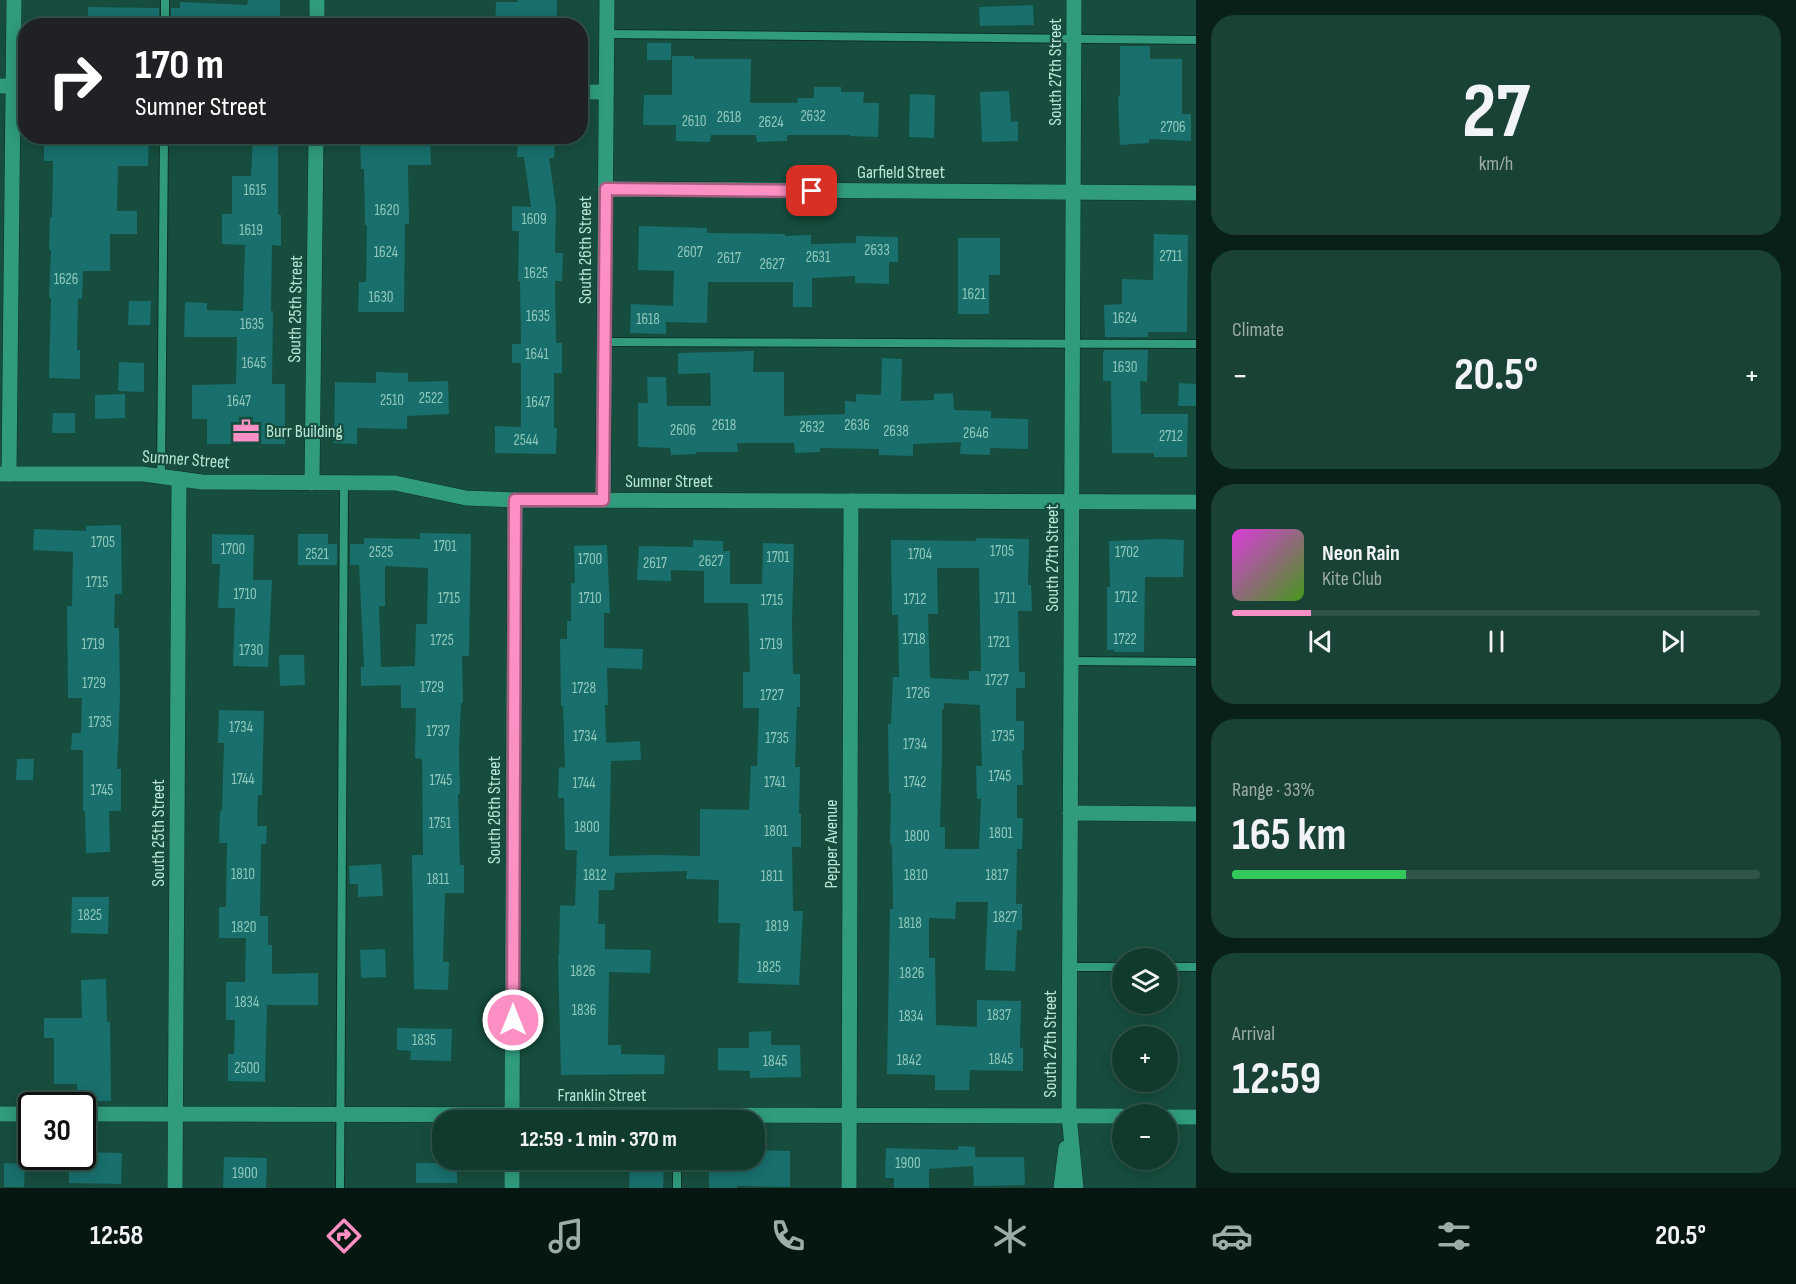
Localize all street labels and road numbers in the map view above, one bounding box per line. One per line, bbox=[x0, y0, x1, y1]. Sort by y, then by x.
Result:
street label: South 27th Street bbox=[1045, 18, 1066, 126]
street label: Garfield Street bbox=[857, 162, 946, 183]
street label: South 26th Street bbox=[575, 195, 596, 304]
street label: South 25th Street bbox=[284, 255, 307, 363]
street label: Sumner Street bbox=[141, 446, 231, 473]
street label: Sumner Street bbox=[625, 471, 713, 492]
street label: South 27th Street bbox=[1042, 504, 1063, 612]
street label: South 26th Street bbox=[484, 755, 505, 864]
street label: South 25th Street bbox=[148, 779, 169, 887]
street label: Pepper Avenue bbox=[821, 799, 842, 889]
street label: South 27th Street bbox=[1040, 990, 1061, 1098]
street label: Franklin Street bbox=[558, 1085, 647, 1106]

